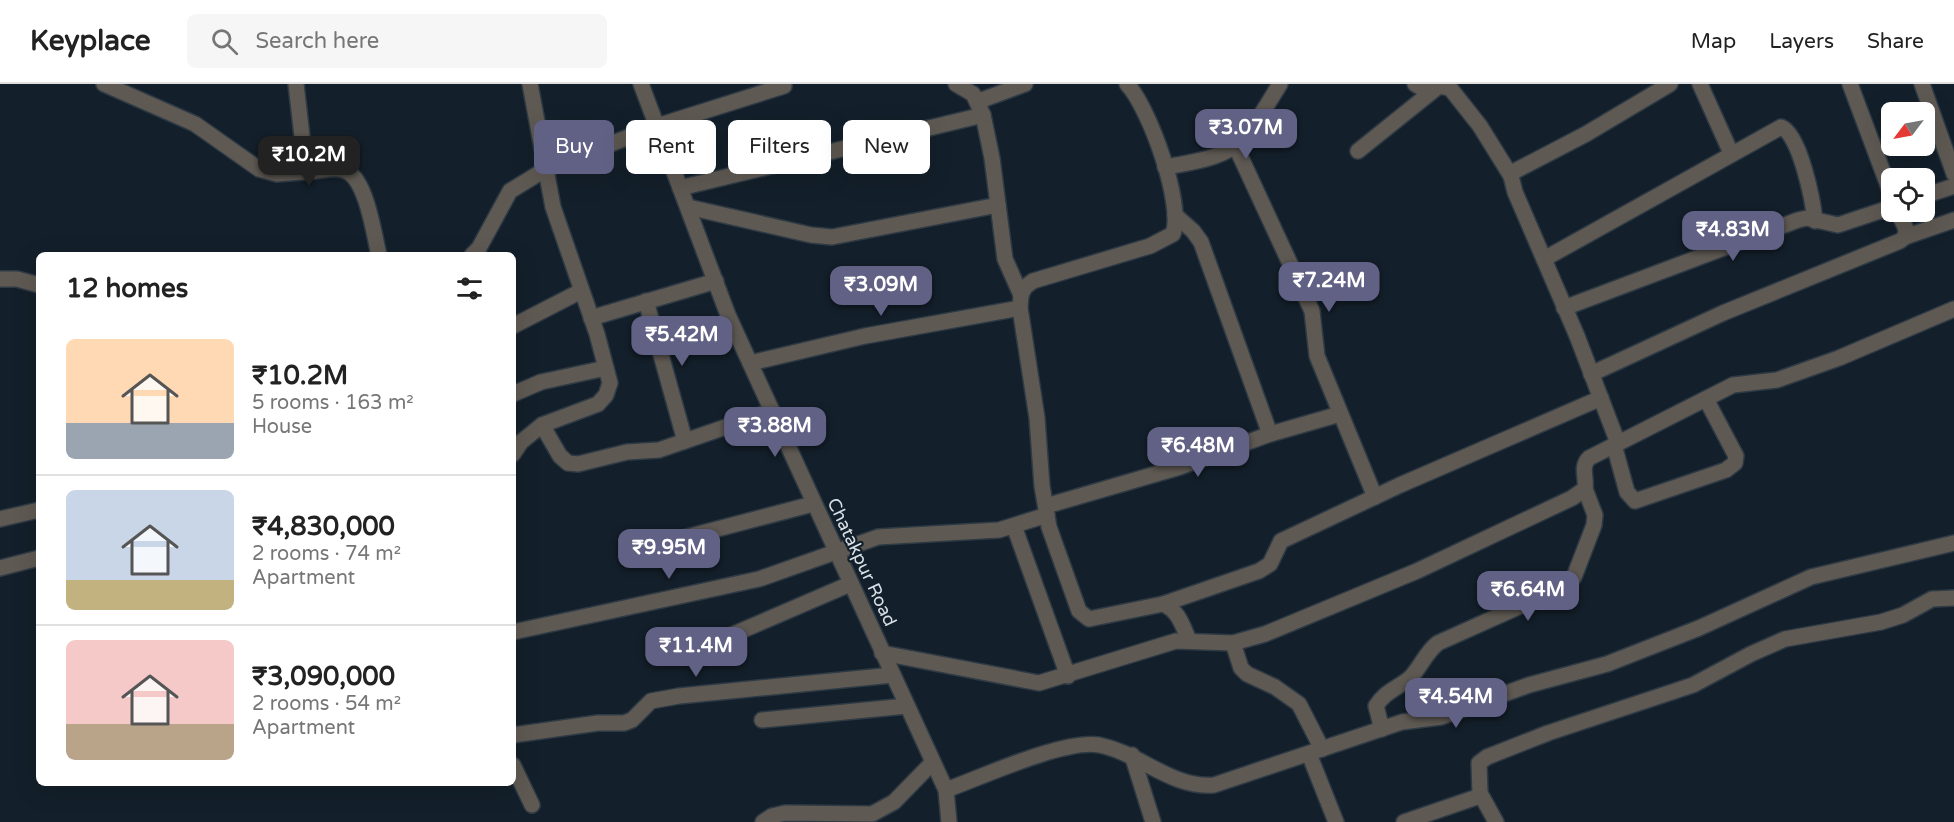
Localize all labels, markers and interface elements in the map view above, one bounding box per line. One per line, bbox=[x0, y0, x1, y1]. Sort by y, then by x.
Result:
search box bbox=[187, 14, 607, 68]
text: Keyplace bbox=[30, 24, 151, 58]
icon: search bbox=[208, 25, 241, 58]
text: Search here bbox=[256, 28, 379, 54]
text: Map bbox=[1691, 29, 1736, 54]
text: Layers bbox=[1769, 29, 1834, 54]
text: Share bbox=[1867, 29, 1924, 54]
north arrow bbox=[1881, 102, 1935, 156]
map controls bbox=[1881, 102, 1935, 222]
pin: ₹3.07M bbox=[1197, 109, 1295, 160]
text: ₹3.07M bbox=[1209, 116, 1283, 140]
chip: Buy bbox=[534, 120, 614, 174]
chip: Rent bbox=[626, 120, 716, 174]
chip: Filters bbox=[728, 120, 831, 174]
chip: New bbox=[843, 120, 930, 174]
pin: ₹10.2M bbox=[260, 136, 358, 187]
text: ₹10.2M bbox=[272, 143, 346, 167]
button: locate bbox=[1881, 168, 1935, 222]
pin: ₹4.83M bbox=[1684, 211, 1782, 262]
text: ₹4.83M bbox=[1696, 218, 1770, 242]
pin: ₹7.24M bbox=[1280, 262, 1378, 313]
pin: ₹3.09M bbox=[832, 266, 930, 317]
text: ₹7.24M bbox=[1293, 269, 1365, 293]
icon: filters bbox=[453, 272, 486, 305]
text: 12 homes bbox=[66, 273, 188, 304]
text: ₹3.09M bbox=[844, 273, 918, 297]
pin: ₹5.42M bbox=[633, 316, 731, 367]
text: ₹5.42M bbox=[645, 323, 719, 347]
text: ₹10.2M bbox=[252, 360, 348, 391]
icon: home bbox=[114, 363, 186, 435]
text: 5 rooms · 163 m² bbox=[252, 391, 414, 415]
pin: ₹3.88M bbox=[726, 407, 824, 458]
text: ₹3.88M bbox=[738, 414, 812, 438]
text: House bbox=[252, 415, 312, 439]
pin: ₹6.48M bbox=[1149, 427, 1247, 478]
text: ₹6.48M bbox=[1161, 434, 1235, 458]
street label: Chatakpur Road bbox=[823, 494, 901, 630]
text: ₹4,830,000 bbox=[252, 511, 395, 542]
icon: home bbox=[114, 514, 186, 586]
pin: ₹9.95M bbox=[620, 529, 718, 580]
text: ₹9.95M bbox=[632, 536, 706, 560]
text: 2 rooms · 74 m² bbox=[252, 542, 401, 566]
text: Apartment bbox=[252, 566, 355, 590]
pin: ₹6.64M bbox=[1479, 571, 1577, 622]
text: ₹6.64M bbox=[1491, 578, 1565, 602]
pin: ₹11.4M bbox=[647, 627, 745, 678]
text: ₹11.4M bbox=[659, 634, 733, 658]
text: ₹3,090,000 bbox=[252, 661, 395, 692]
icon: home bbox=[114, 664, 186, 736]
pin: ₹4.54M bbox=[1407, 678, 1505, 729]
text: ₹4.54M bbox=[1419, 685, 1493, 709]
text: 2 rooms · 54 m² bbox=[252, 692, 401, 716]
text: Apartment bbox=[252, 716, 355, 740]

